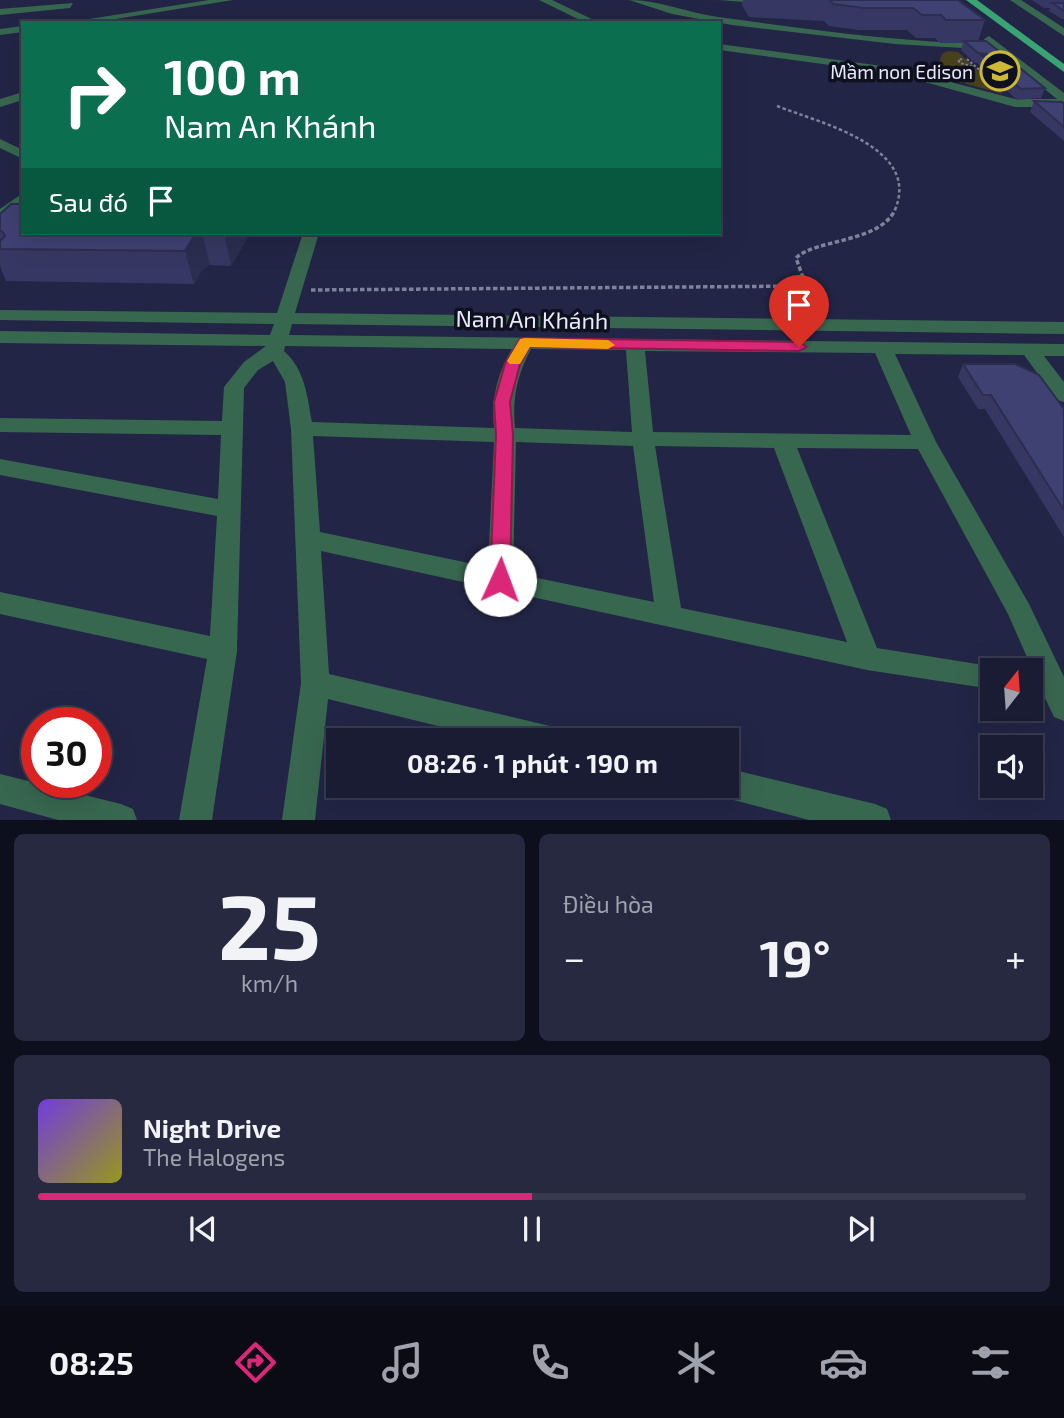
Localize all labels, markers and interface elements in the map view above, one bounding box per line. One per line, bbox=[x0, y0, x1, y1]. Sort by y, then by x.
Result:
text: 100 m bbox=[164, 46, 301, 105]
icon: right bbox=[49, 49, 140, 140]
school or university icon: Mầm non Edison bbox=[979, 50, 1021, 92]
place label: Mầm non Edison bbox=[830, 60, 973, 83]
text: Nam An Khánh bbox=[164, 106, 376, 144]
icon: arrive bbox=[142, 182, 180, 220]
text: Sau đó bbox=[49, 186, 128, 217]
pin bbox=[769, 275, 829, 347]
icon: arrive bbox=[780, 286, 818, 324]
street label: Nam An Khánh bbox=[455, 304, 609, 334]
position arrow bbox=[463, 543, 537, 617]
north arrow bbox=[980, 658, 1043, 721]
map controls bbox=[980, 658, 1043, 798]
speed limit sign: 30 bbox=[21, 707, 112, 798]
button: sound bbox=[980, 735, 1043, 798]
text: 08:26 · 1 phút · 190 m bbox=[407, 747, 658, 778]
text: 25 bbox=[218, 869, 321, 978]
text: Điều hòa bbox=[563, 890, 654, 918]
text: 19° bbox=[760, 925, 831, 987]
text: − bbox=[563, 934, 585, 980]
text: + bbox=[1005, 934, 1026, 980]
text: km/h bbox=[241, 969, 298, 997]
text: Night Drive bbox=[143, 1112, 281, 1143]
text: The Halogens bbox=[143, 1143, 285, 1171]
icon: previous bbox=[184, 1210, 222, 1248]
icon: pause bbox=[513, 1210, 551, 1248]
icon: next bbox=[842, 1210, 880, 1248]
icon: directions bbox=[231, 1338, 280, 1387]
icon: music bbox=[378, 1338, 427, 1387]
icon: phone bbox=[525, 1338, 574, 1387]
icon: climate bbox=[672, 1338, 721, 1387]
icon: car bbox=[819, 1338, 868, 1387]
icon: filters bbox=[966, 1338, 1015, 1387]
text: 08:25 bbox=[49, 1343, 134, 1381]

